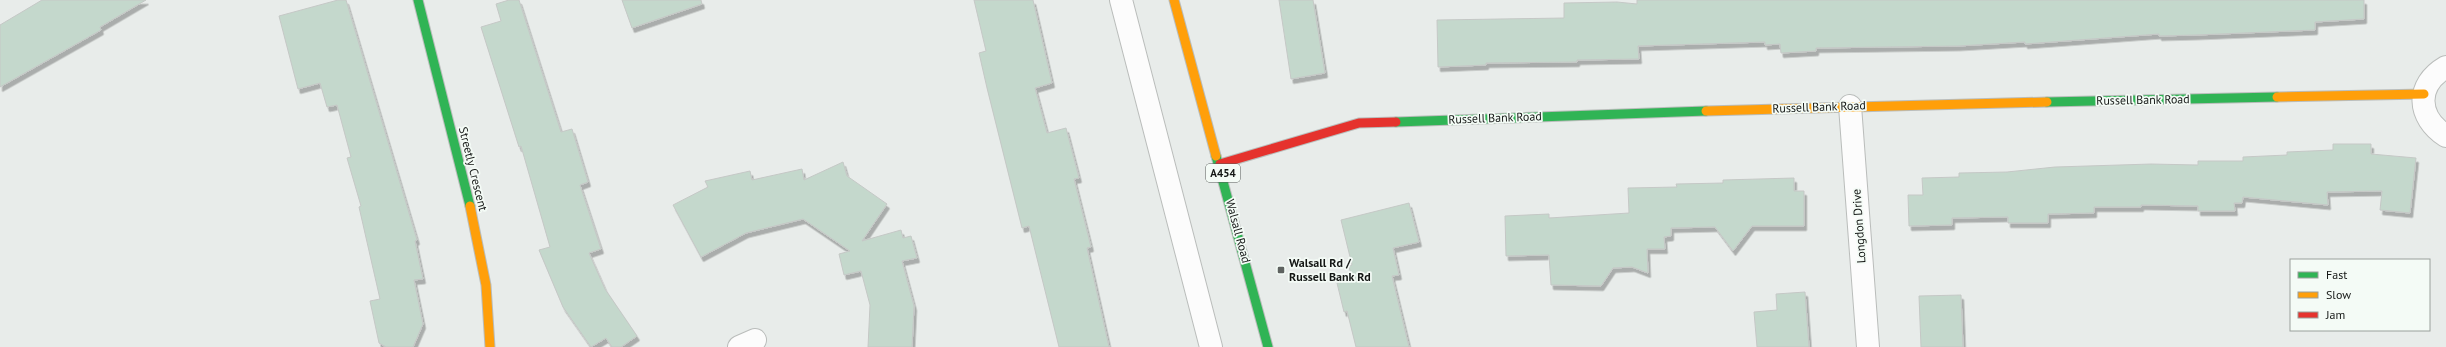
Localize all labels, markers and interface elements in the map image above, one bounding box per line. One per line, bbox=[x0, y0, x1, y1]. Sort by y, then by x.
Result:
street label: Russell Bank Road bbox=[2096, 91, 2190, 108]
street label: Russell Bank Road bbox=[1772, 97, 1866, 116]
street label: Russell Bank Road bbox=[1448, 108, 1542, 127]
street label: Streetly Crescent bbox=[456, 125, 491, 213]
road number: A454 bbox=[1206, 164, 1240, 182]
street label: Longdon Drive bbox=[1848, 188, 1869, 264]
street label: Walsall Road bbox=[1223, 197, 1254, 264]
place label: Walsall Rd / Russell Bank Rd bbox=[1289, 255, 1371, 284]
legend bbox=[2290, 259, 2430, 331]
marker: Walsall Rd / Russell Bank Rd bbox=[1276, 265, 1286, 275]
text: Fast bbox=[2326, 267, 2347, 282]
text: Slow bbox=[2326, 287, 2351, 302]
text: Jam bbox=[2325, 307, 2345, 322]

